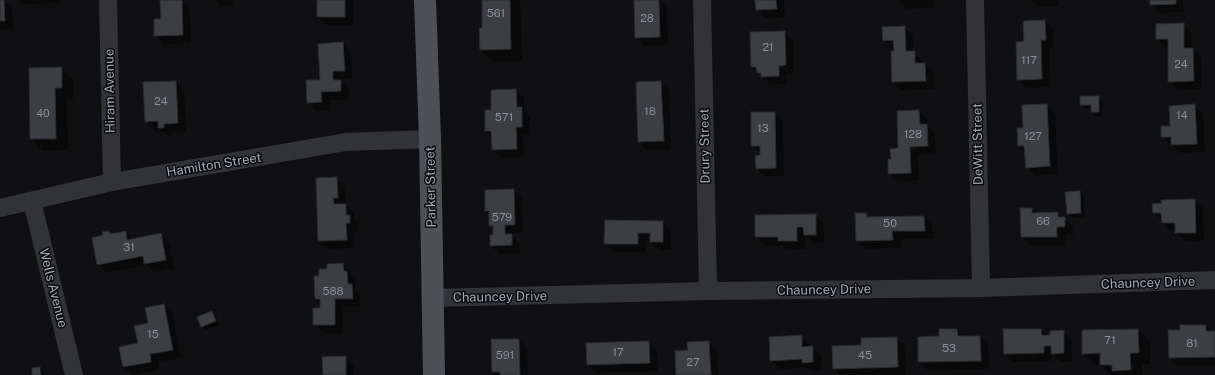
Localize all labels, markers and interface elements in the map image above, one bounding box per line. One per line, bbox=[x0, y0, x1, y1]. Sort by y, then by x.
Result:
house number: 561 bbox=[487, 7, 505, 21]
house number: 28 bbox=[640, 12, 654, 26]
house number: 21 bbox=[762, 41, 774, 55]
street label: Hiram Avenue bbox=[101, 49, 119, 133]
house number: 117 bbox=[1021, 54, 1037, 68]
house number: 24 bbox=[1174, 58, 1188, 72]
house number: 24 bbox=[154, 95, 168, 109]
street label: DeWitt Street bbox=[969, 103, 987, 185]
house number: 18 bbox=[644, 105, 656, 119]
house number: 40 bbox=[36, 107, 50, 121]
street label: Drury Street bbox=[697, 108, 713, 184]
house number: 14 bbox=[1176, 109, 1188, 123]
house number: 571 bbox=[495, 111, 513, 125]
house number: 13 bbox=[757, 122, 769, 136]
house number: 128 bbox=[904, 128, 922, 142]
house number: 127 bbox=[1024, 130, 1042, 144]
street label: Parker Street bbox=[422, 146, 440, 228]
street label: Hamilton Street bbox=[165, 150, 263, 180]
house number: 579 bbox=[492, 211, 512, 225]
house number: 66 bbox=[1036, 215, 1050, 229]
house number: 50 bbox=[883, 217, 897, 231]
house number: 31 bbox=[123, 241, 135, 255]
street label: Wells Avenue bbox=[36, 247, 70, 329]
street label: Chauncey Drive bbox=[1101, 274, 1195, 292]
street label: Chauncey Drive bbox=[777, 281, 871, 299]
house number: 588 bbox=[322, 285, 344, 299]
street label: Chauncey Drive bbox=[453, 288, 547, 306]
house number: 15 bbox=[147, 328, 159, 342]
house number: 71 bbox=[1104, 334, 1116, 348]
house number: 81 bbox=[1186, 337, 1198, 351]
house number: 53 bbox=[942, 342, 956, 356]
house number: 17 bbox=[612, 346, 624, 360]
house number: 591 bbox=[496, 349, 514, 363]
house number: 45 bbox=[858, 349, 872, 363]
house number: 27 bbox=[686, 356, 700, 370]

